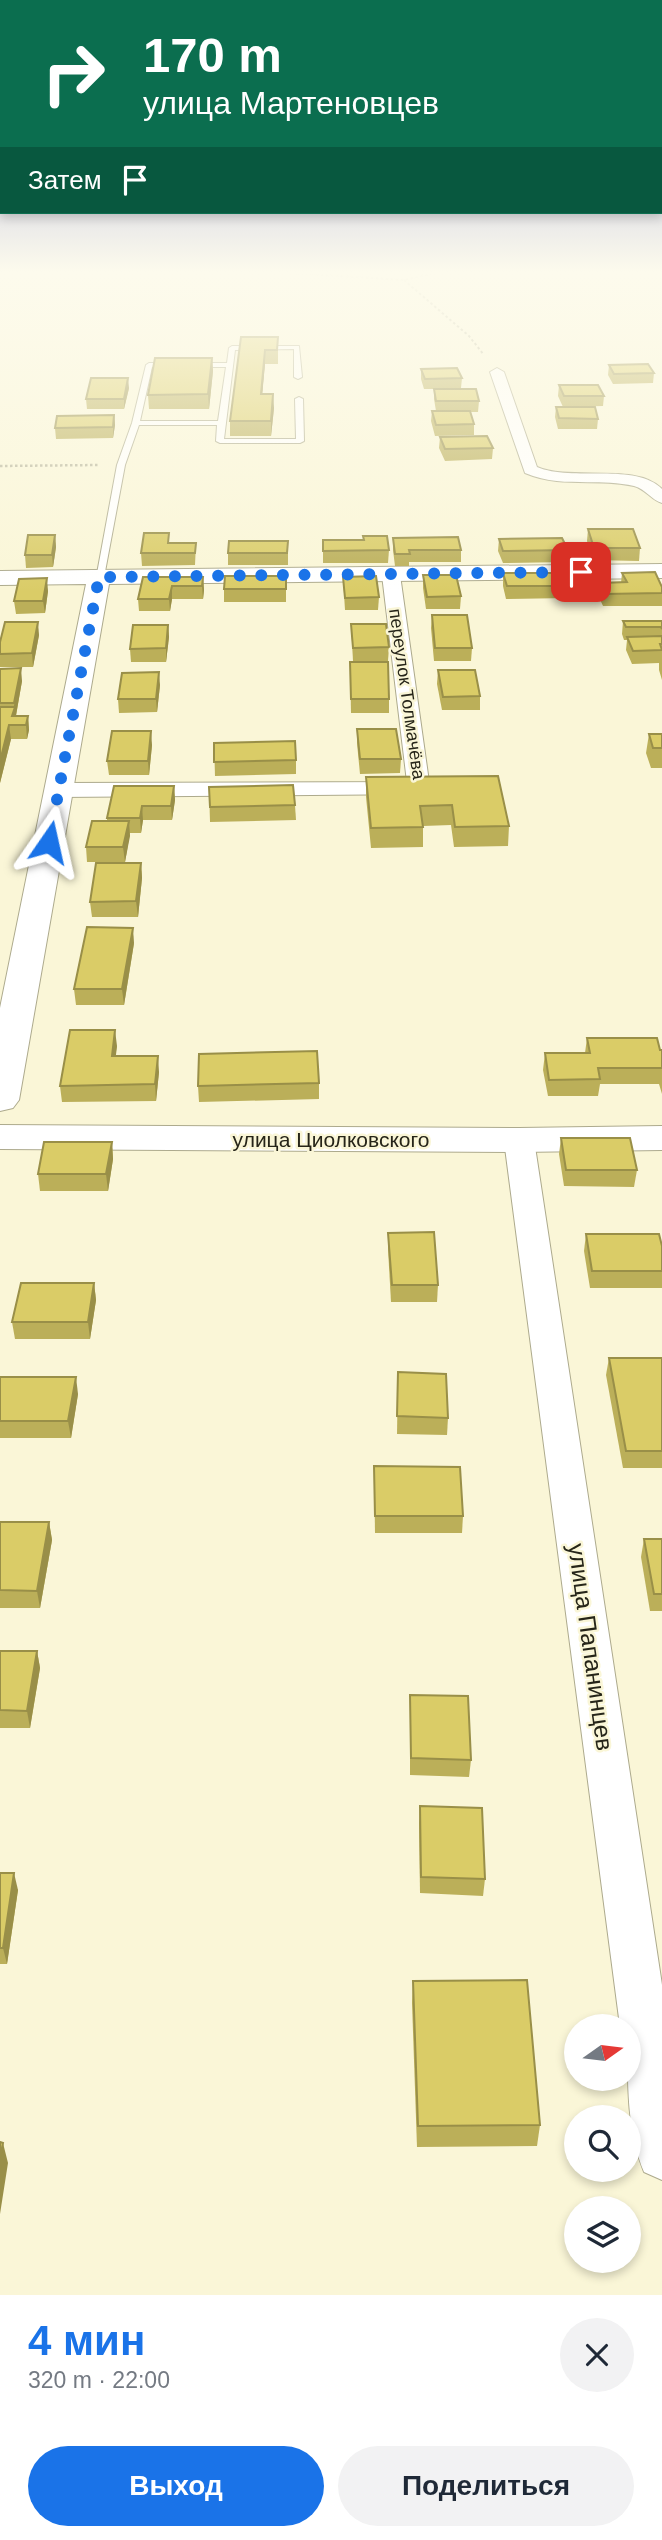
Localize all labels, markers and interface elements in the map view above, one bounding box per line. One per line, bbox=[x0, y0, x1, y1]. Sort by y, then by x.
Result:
icon: right bbox=[28, 28, 119, 119]
text: 170 m bbox=[143, 28, 282, 82]
text: улица Мартеновцев bbox=[143, 85, 439, 121]
icon: arrive bbox=[116, 161, 154, 199]
text: Затем bbox=[28, 165, 102, 195]
pin bbox=[551, 542, 611, 602]
icon: arrive bbox=[562, 553, 600, 591]
street label: переулок Толмачёва bbox=[385, 607, 429, 782]
position arrow bbox=[12, 805, 86, 879]
street label: улица Циолковского bbox=[233, 1128, 429, 1151]
street label: улица Папанинцев bbox=[563, 1542, 619, 1752]
north arrow bbox=[564, 2014, 640, 2091]
map controls bbox=[564, 2014, 641, 2273]
button: search bbox=[564, 2105, 641, 2182]
button: layers bbox=[564, 2196, 641, 2273]
text: 4 мин bbox=[28, 2317, 145, 2364]
button: close bbox=[560, 2318, 634, 2392]
text: 320 m · 22:00 bbox=[28, 2367, 170, 2393]
button: Выход bbox=[28, 2446, 324, 2526]
button: Поделиться bbox=[338, 2446, 634, 2526]

